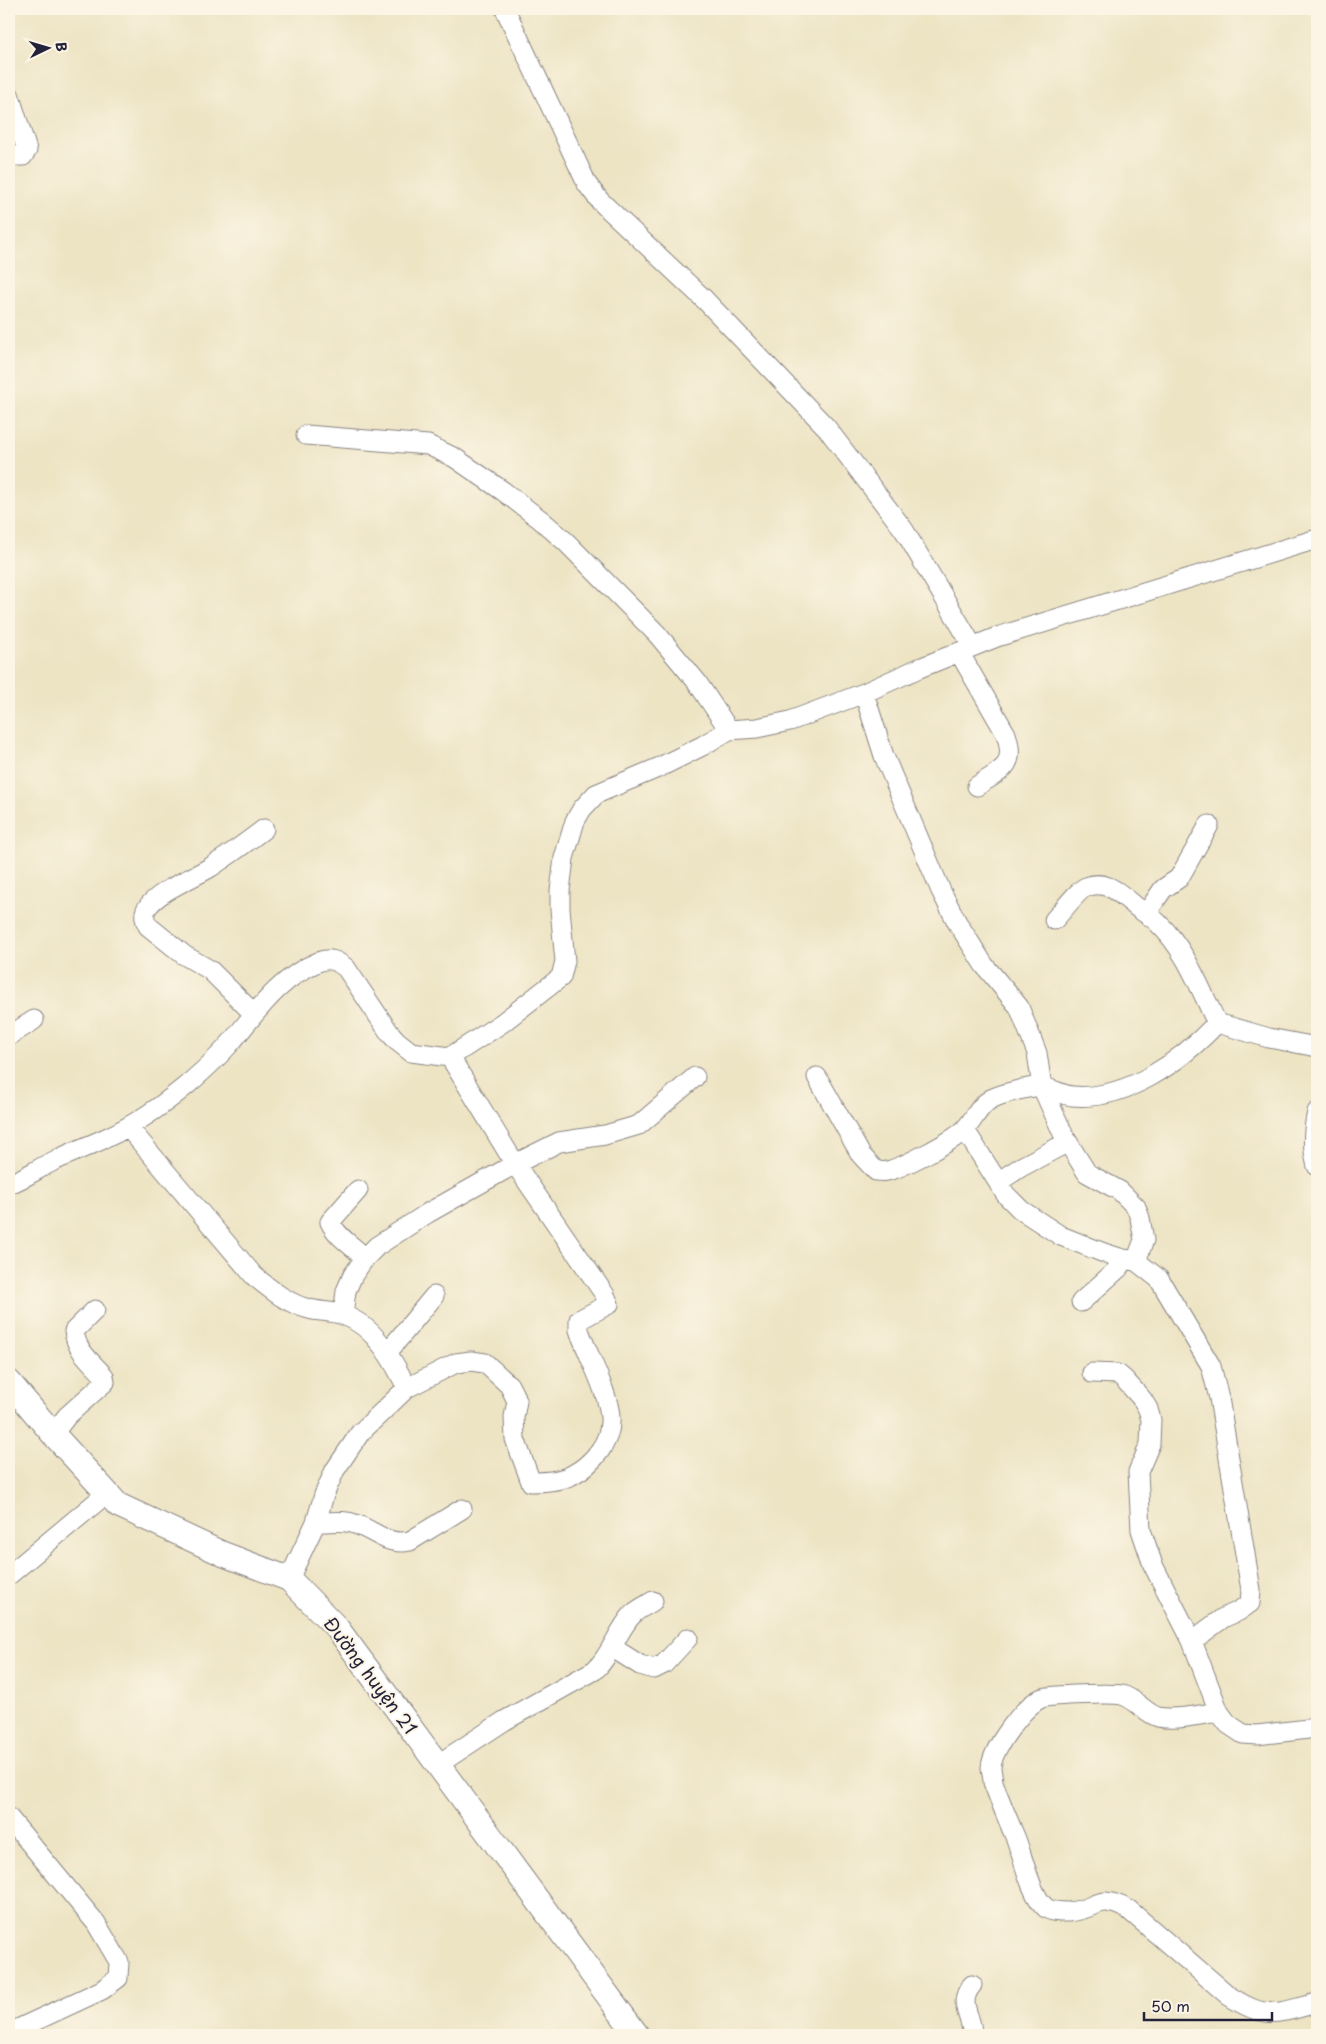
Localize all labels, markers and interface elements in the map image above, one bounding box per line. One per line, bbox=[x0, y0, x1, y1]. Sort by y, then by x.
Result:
north arrow bbox=[22, 22, 72, 72]
text: B bbox=[51, 41, 72, 53]
street label: Đường huyện 21 bbox=[318, 1611, 424, 1740]
scale bar bbox=[1144, 1989, 1271, 2021]
text: 50 m bbox=[1151, 1994, 1190, 2017]

